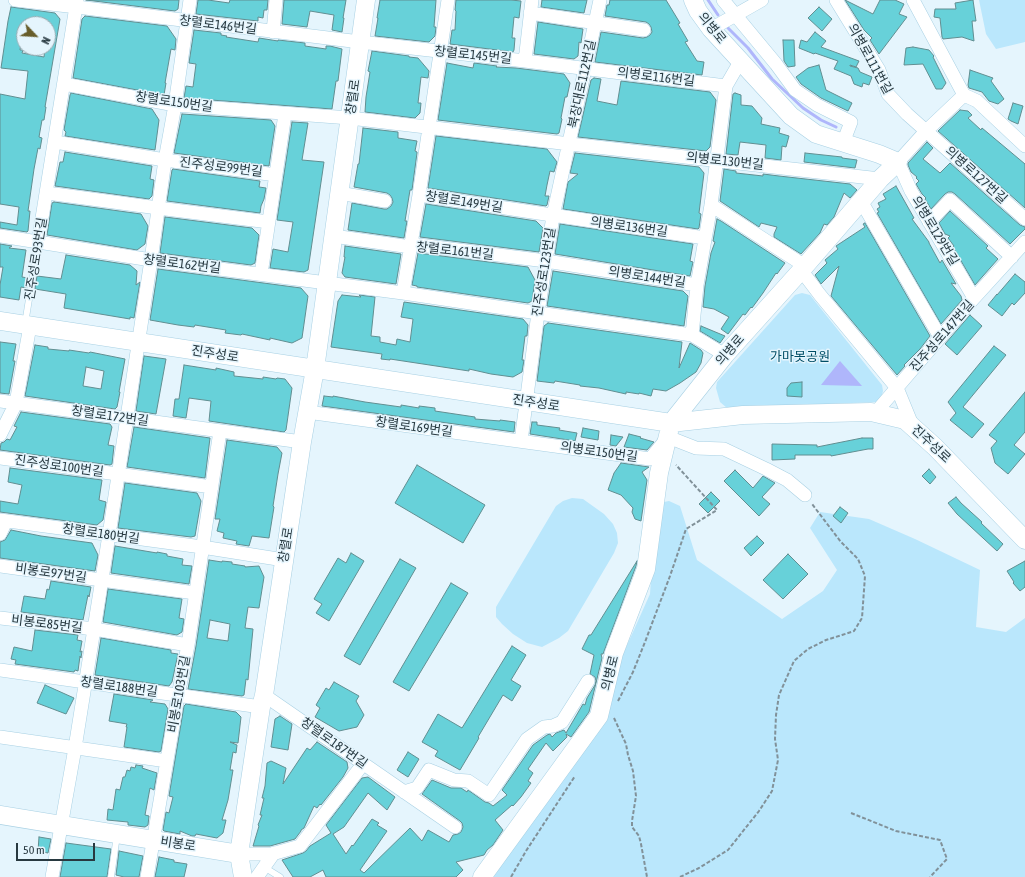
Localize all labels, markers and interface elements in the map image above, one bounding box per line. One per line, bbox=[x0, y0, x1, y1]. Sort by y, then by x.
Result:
street label: 의병로 bbox=[695, 9, 729, 47]
street label: 창렬로146번길 bbox=[178, 12, 258, 38]
north arrow bbox=[16, 16, 56, 56]
street label: 의병로111번길 bbox=[844, 21, 896, 97]
text: N bbox=[39, 35, 53, 46]
street label: 북장대로112번길 bbox=[565, 38, 599, 130]
street label: 창렬로145번길 bbox=[433, 43, 513, 67]
street label: 의병로116번길 bbox=[616, 64, 696, 90]
street label: 창렬로 bbox=[343, 78, 363, 116]
street label: 창렬로150번길 bbox=[134, 89, 214, 115]
street label: 의병로127번길 bbox=[942, 143, 1010, 207]
street label: 의병로130번길 bbox=[685, 149, 765, 173]
street label: 진주성로99번길 bbox=[178, 154, 264, 180]
street label: 창렬로149번길 bbox=[424, 188, 504, 216]
street label: 의병로129번길 bbox=[908, 193, 962, 269]
street label: 의병로136번길 bbox=[589, 214, 669, 240]
street label: 진주성로93번길 bbox=[22, 216, 50, 302]
street label: 진주성로123번길 bbox=[529, 226, 559, 318]
street label: 창렬로161번길 bbox=[415, 239, 495, 263]
street label: 창렬로162번길 bbox=[142, 251, 222, 277]
street label: 의병로144번길 bbox=[607, 263, 687, 291]
street label: 진주성로147번길 bbox=[907, 297, 977, 375]
street label: 의병로 bbox=[712, 331, 748, 369]
street label: 진주성로 bbox=[190, 343, 240, 365]
park label: 가마못공원 bbox=[770, 349, 830, 365]
street label: 진주성로 bbox=[511, 392, 561, 414]
street label: 창렬로172번길 bbox=[70, 403, 150, 429]
street label: 창렬로169번길 bbox=[374, 414, 454, 440]
street label: 진주성로 bbox=[908, 422, 954, 466]
street label: 의병로150번길 bbox=[559, 439, 639, 465]
street label: 진주성로100번길 bbox=[13, 452, 105, 480]
street label: 창렬로180번길 bbox=[61, 521, 141, 547]
street label: 창렬로 bbox=[275, 526, 297, 564]
street label: 비봉로97번길 bbox=[14, 560, 88, 586]
street label: 비봉로85번길 bbox=[10, 612, 84, 636]
street label: 비봉로103번길 bbox=[165, 654, 193, 734]
street label: 의병로 bbox=[598, 654, 622, 692]
street label: 창렬로188번길 bbox=[79, 674, 159, 700]
street label: 창렬로187번길 bbox=[298, 714, 370, 772]
street label: 비봉로 bbox=[159, 833, 197, 855]
scale bar bbox=[18, 835, 97, 861]
text: 50 m bbox=[23, 843, 45, 857]

